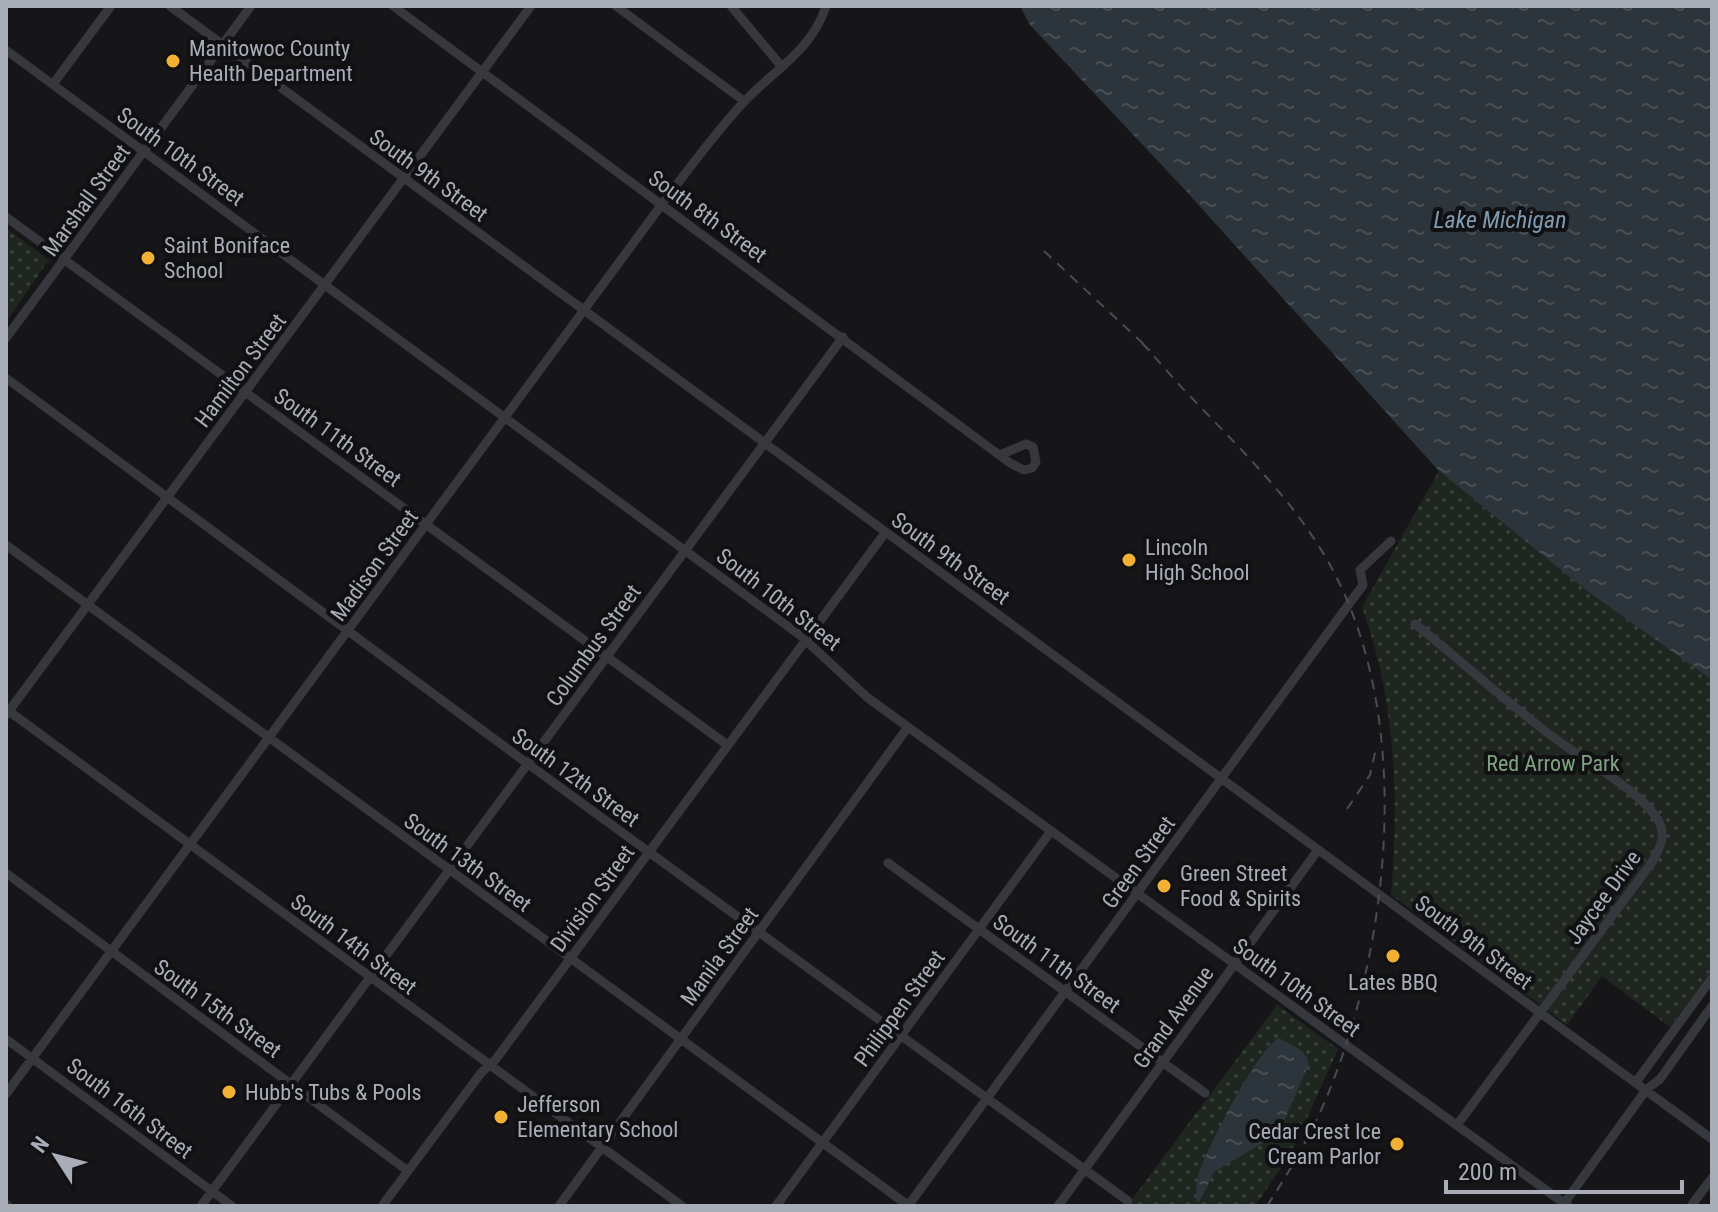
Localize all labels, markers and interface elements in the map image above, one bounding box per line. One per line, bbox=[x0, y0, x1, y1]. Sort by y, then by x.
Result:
place label: Manitowoc County Health Department bbox=[189, 36, 353, 86]
marker: Manitowoc County Health Department bbox=[164, 52, 182, 70]
street label: South 10th Street bbox=[112, 102, 249, 211]
street label: South 9th Street bbox=[365, 124, 493, 227]
street label: Marshall Street bbox=[38, 140, 135, 261]
street label: South 8th Street bbox=[644, 165, 772, 268]
water label: Lake Michigan bbox=[1433, 206, 1567, 234]
place label: Saint Boniface School bbox=[164, 233, 290, 283]
marker: Saint Boniface School bbox=[139, 249, 157, 267]
street label: Hamilton Street bbox=[190, 309, 291, 432]
street label: South 11th Street bbox=[269, 383, 406, 492]
street label: Madison Street bbox=[326, 505, 423, 626]
street label: South 9th Street bbox=[887, 507, 1015, 610]
place label: Lincoln High School bbox=[1145, 535, 1250, 585]
street label: South 10th Street bbox=[712, 543, 846, 656]
marker: Lincoln High School bbox=[1120, 551, 1138, 569]
street label: Columbus Street bbox=[541, 580, 646, 711]
street label: South 12th Street bbox=[507, 723, 644, 832]
park label: Red Arrow Park bbox=[1486, 751, 1620, 776]
street label: South 13th Street bbox=[399, 808, 536, 917]
street label: Green Street bbox=[1097, 812, 1180, 913]
street label: Division Street bbox=[545, 840, 639, 956]
street label: Jaycee Drive bbox=[1561, 846, 1646, 949]
place label: Green Street Food & Spirits bbox=[1180, 861, 1301, 911]
marker: Green Street Food & Spirits bbox=[1155, 877, 1173, 895]
street label: South 14th Street bbox=[286, 889, 421, 1000]
street label: South 9th Street bbox=[1410, 890, 1537, 994]
street label: Manila Street bbox=[675, 902, 763, 1010]
street label: South 11th Street bbox=[988, 909, 1125, 1018]
street label: South 10th Street bbox=[1228, 933, 1365, 1042]
street label: Philippen Street bbox=[849, 945, 950, 1071]
marker: Lates BBQ bbox=[1384, 947, 1402, 965]
street label: South 15th Street bbox=[149, 954, 286, 1063]
street label: Grand Avenue bbox=[1128, 962, 1219, 1073]
place label: Lates BBQ bbox=[1348, 970, 1438, 995]
street label: South 16th Street bbox=[62, 1053, 197, 1164]
place label: Hubb's Tubs & Pools bbox=[245, 1080, 422, 1105]
marker: Hubb's Tubs & Pools bbox=[220, 1083, 238, 1101]
place label: Jefferson Elementary School bbox=[517, 1092, 678, 1142]
marker: Jefferson Elementary School bbox=[492, 1108, 510, 1126]
north arrow bbox=[16, 1116, 96, 1196]
place label: Cedar Crest Ice Cream Parlor bbox=[1248, 1119, 1381, 1169]
text: N bbox=[26, 1132, 54, 1157]
marker: Cedar Crest Ice Cream Parlor bbox=[1388, 1135, 1406, 1153]
scale bar bbox=[1446, 1144, 1682, 1194]
text: 200 m bbox=[1458, 1158, 1517, 1186]

